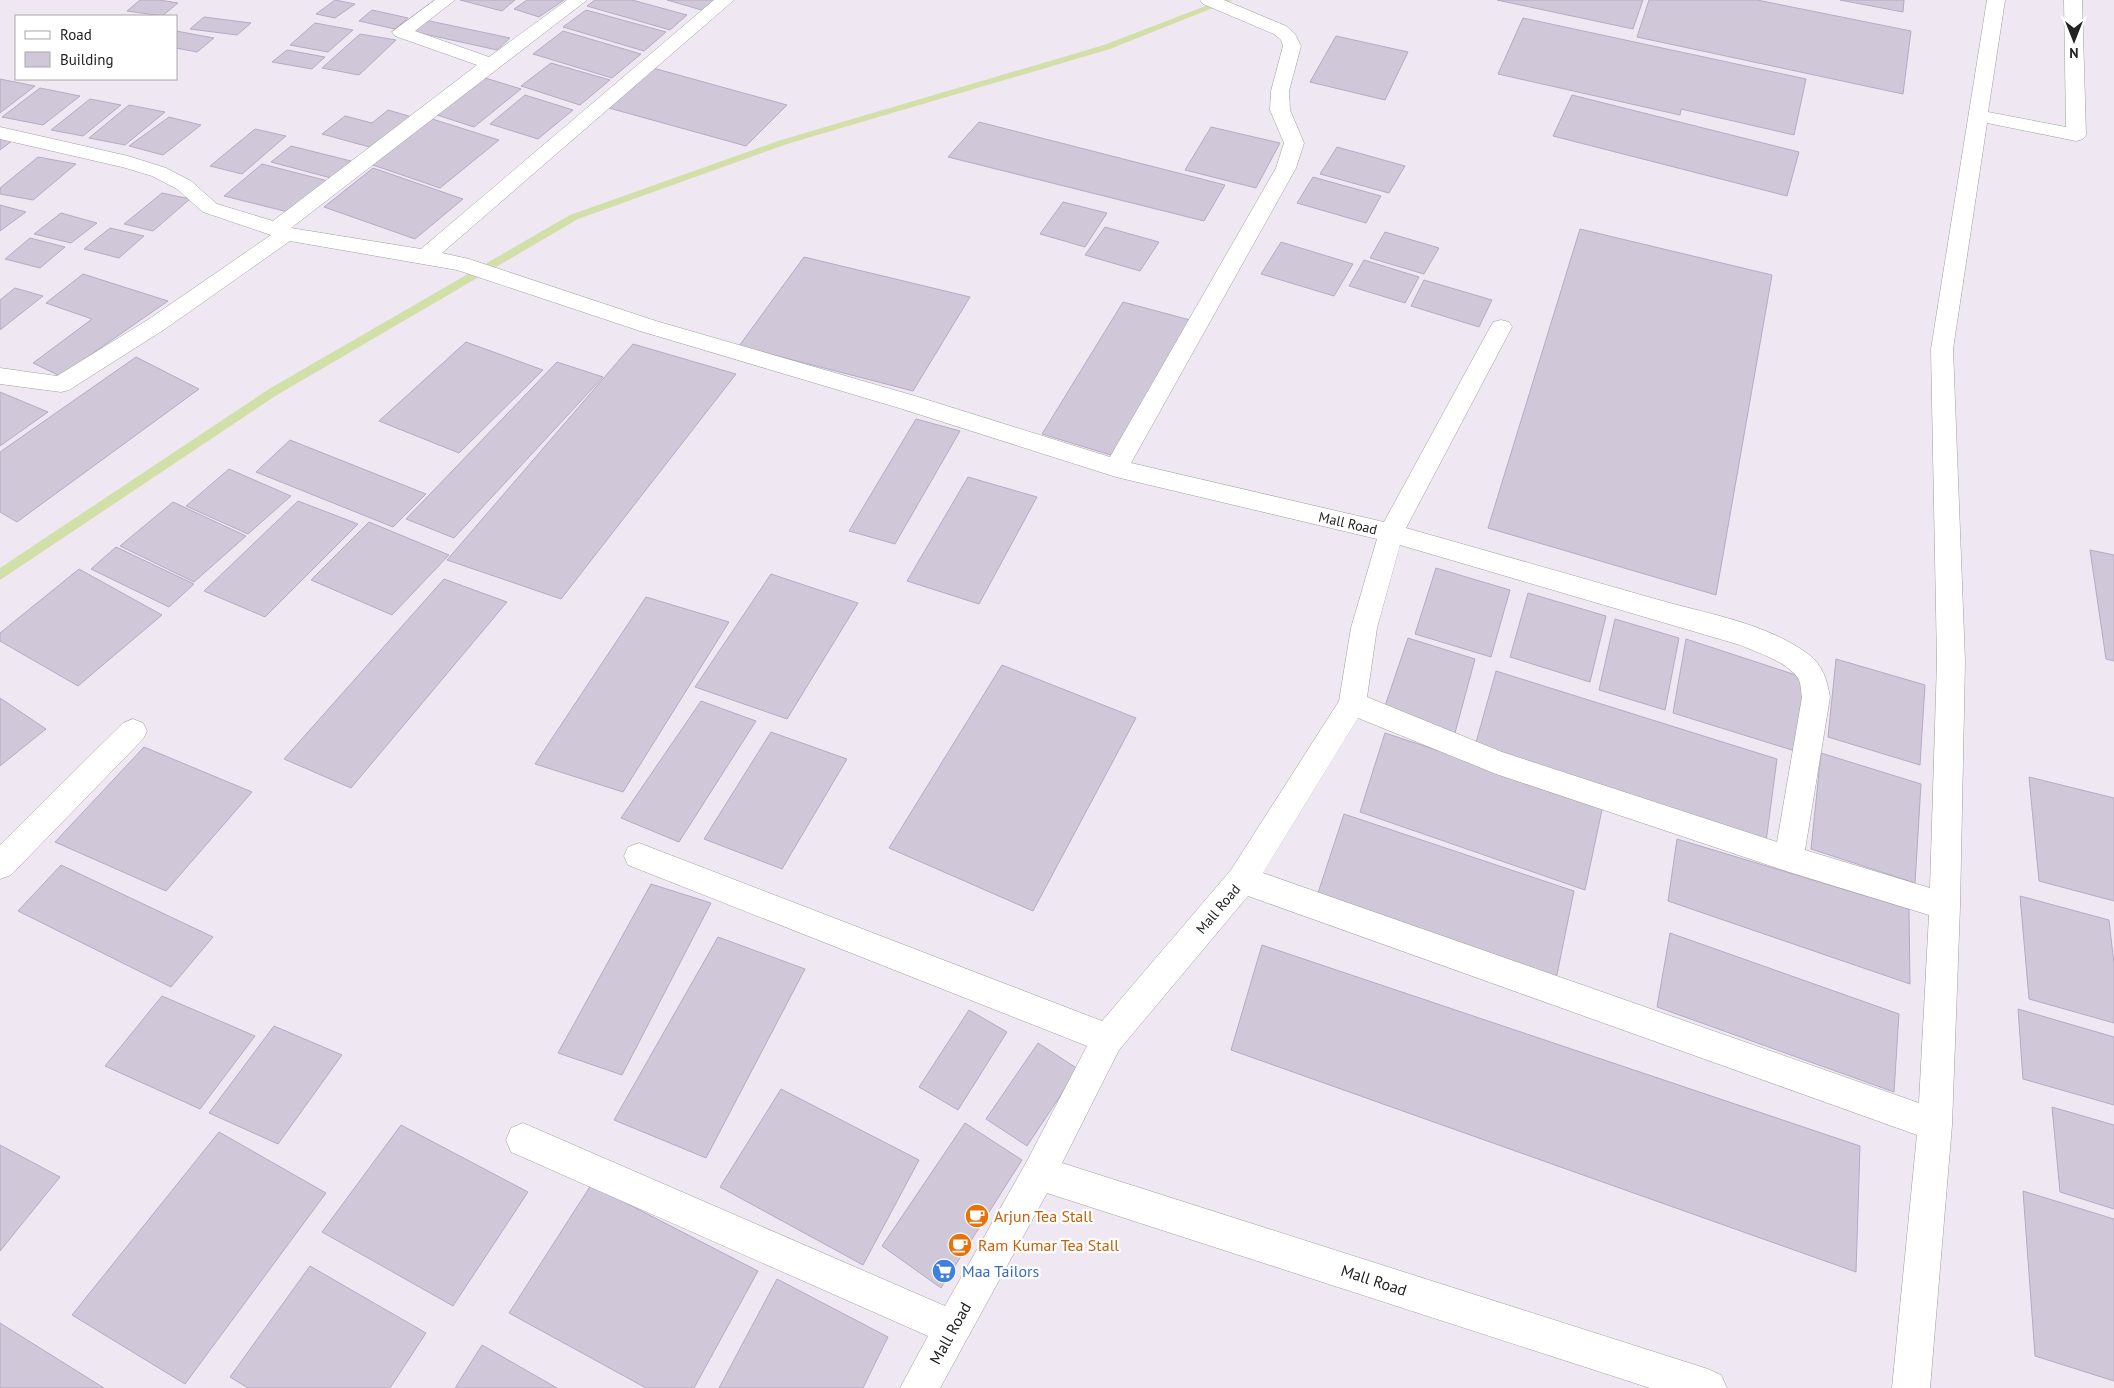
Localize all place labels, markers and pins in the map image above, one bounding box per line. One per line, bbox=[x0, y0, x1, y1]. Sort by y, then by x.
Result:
cafe icon: Arjun Tea Stall bbox=[964, 1203, 990, 1229]
place label: Arjun Tea Stall bbox=[994, 1206, 1093, 1226]
cafe icon: Ram Kumar Tea Stall bbox=[947, 1232, 973, 1258]
place label: Ram Kumar Tea Stall bbox=[978, 1235, 1119, 1255]
supermarket icon: Maa Tailors bbox=[931, 1258, 957, 1284]
place label: Maa Tailors bbox=[962, 1261, 1039, 1281]

